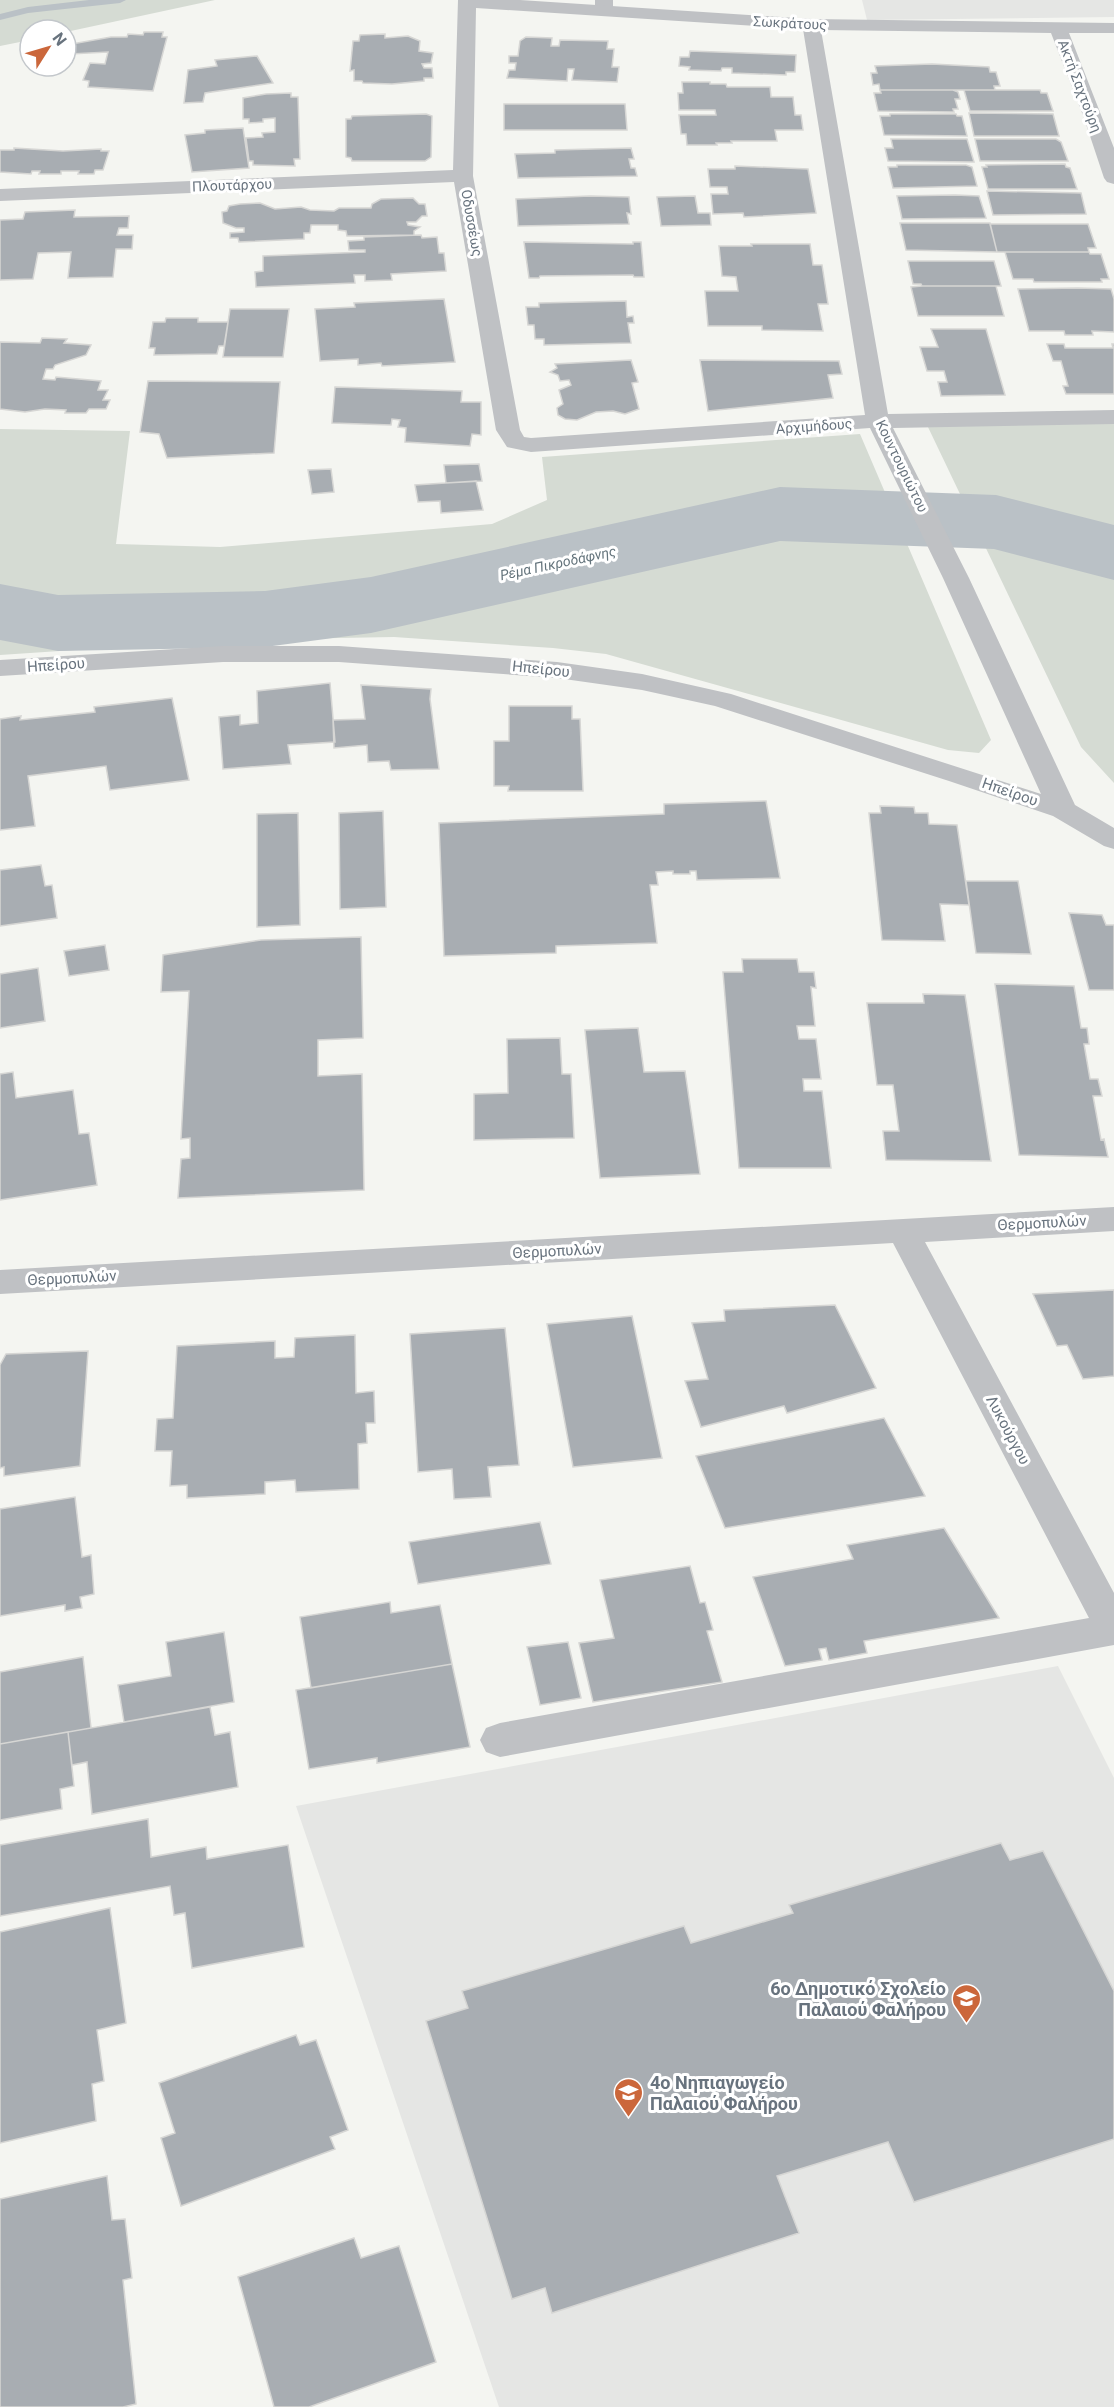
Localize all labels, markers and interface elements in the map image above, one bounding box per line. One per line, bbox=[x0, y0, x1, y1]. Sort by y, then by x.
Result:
street label: Σωκράτους bbox=[753, 13, 827, 33]
north arrow bbox=[18, 18, 78, 78]
text: N bbox=[49, 29, 71, 50]
street label: Ακτή Σαχτούρη bbox=[1055, 37, 1105, 135]
street label: Πλουτάρχου bbox=[192, 176, 272, 194]
street label: Οδυσσέως bbox=[458, 188, 486, 258]
street label: Αρχιμήδους bbox=[775, 415, 853, 437]
street label: Κουντουριώτου bbox=[873, 417, 931, 515]
water label: Ρέμα Πικροδάφνης bbox=[498, 543, 618, 584]
street label: Ηπείρου bbox=[27, 654, 85, 676]
street label: Ηπείρου bbox=[511, 657, 571, 681]
street label: Ηπείρου bbox=[980, 774, 1040, 810]
street label: Θερμοπυλών bbox=[997, 1212, 1087, 1234]
street label: Θερμοπυλών bbox=[512, 1240, 602, 1262]
street label: Θερμοπυλών bbox=[27, 1267, 117, 1289]
street label: Λυκούργου bbox=[982, 1392, 1034, 1468]
place label: 6ο Δημοτικό Σχολείο Παλαιού Φαλήρου bbox=[770, 1978, 946, 2020]
school or university icon: 6ο Δημοτικό Σχολείο Παλαιού Φαλήρου bbox=[951, 1982, 983, 2024]
place label: 4ο Νηπιαγωγείο Παλαιού Φαλήρου bbox=[650, 2072, 798, 2114]
school or university icon: 4ο Νηπιαγωγείο Παλαιού Φαλήρου bbox=[613, 2076, 645, 2118]

